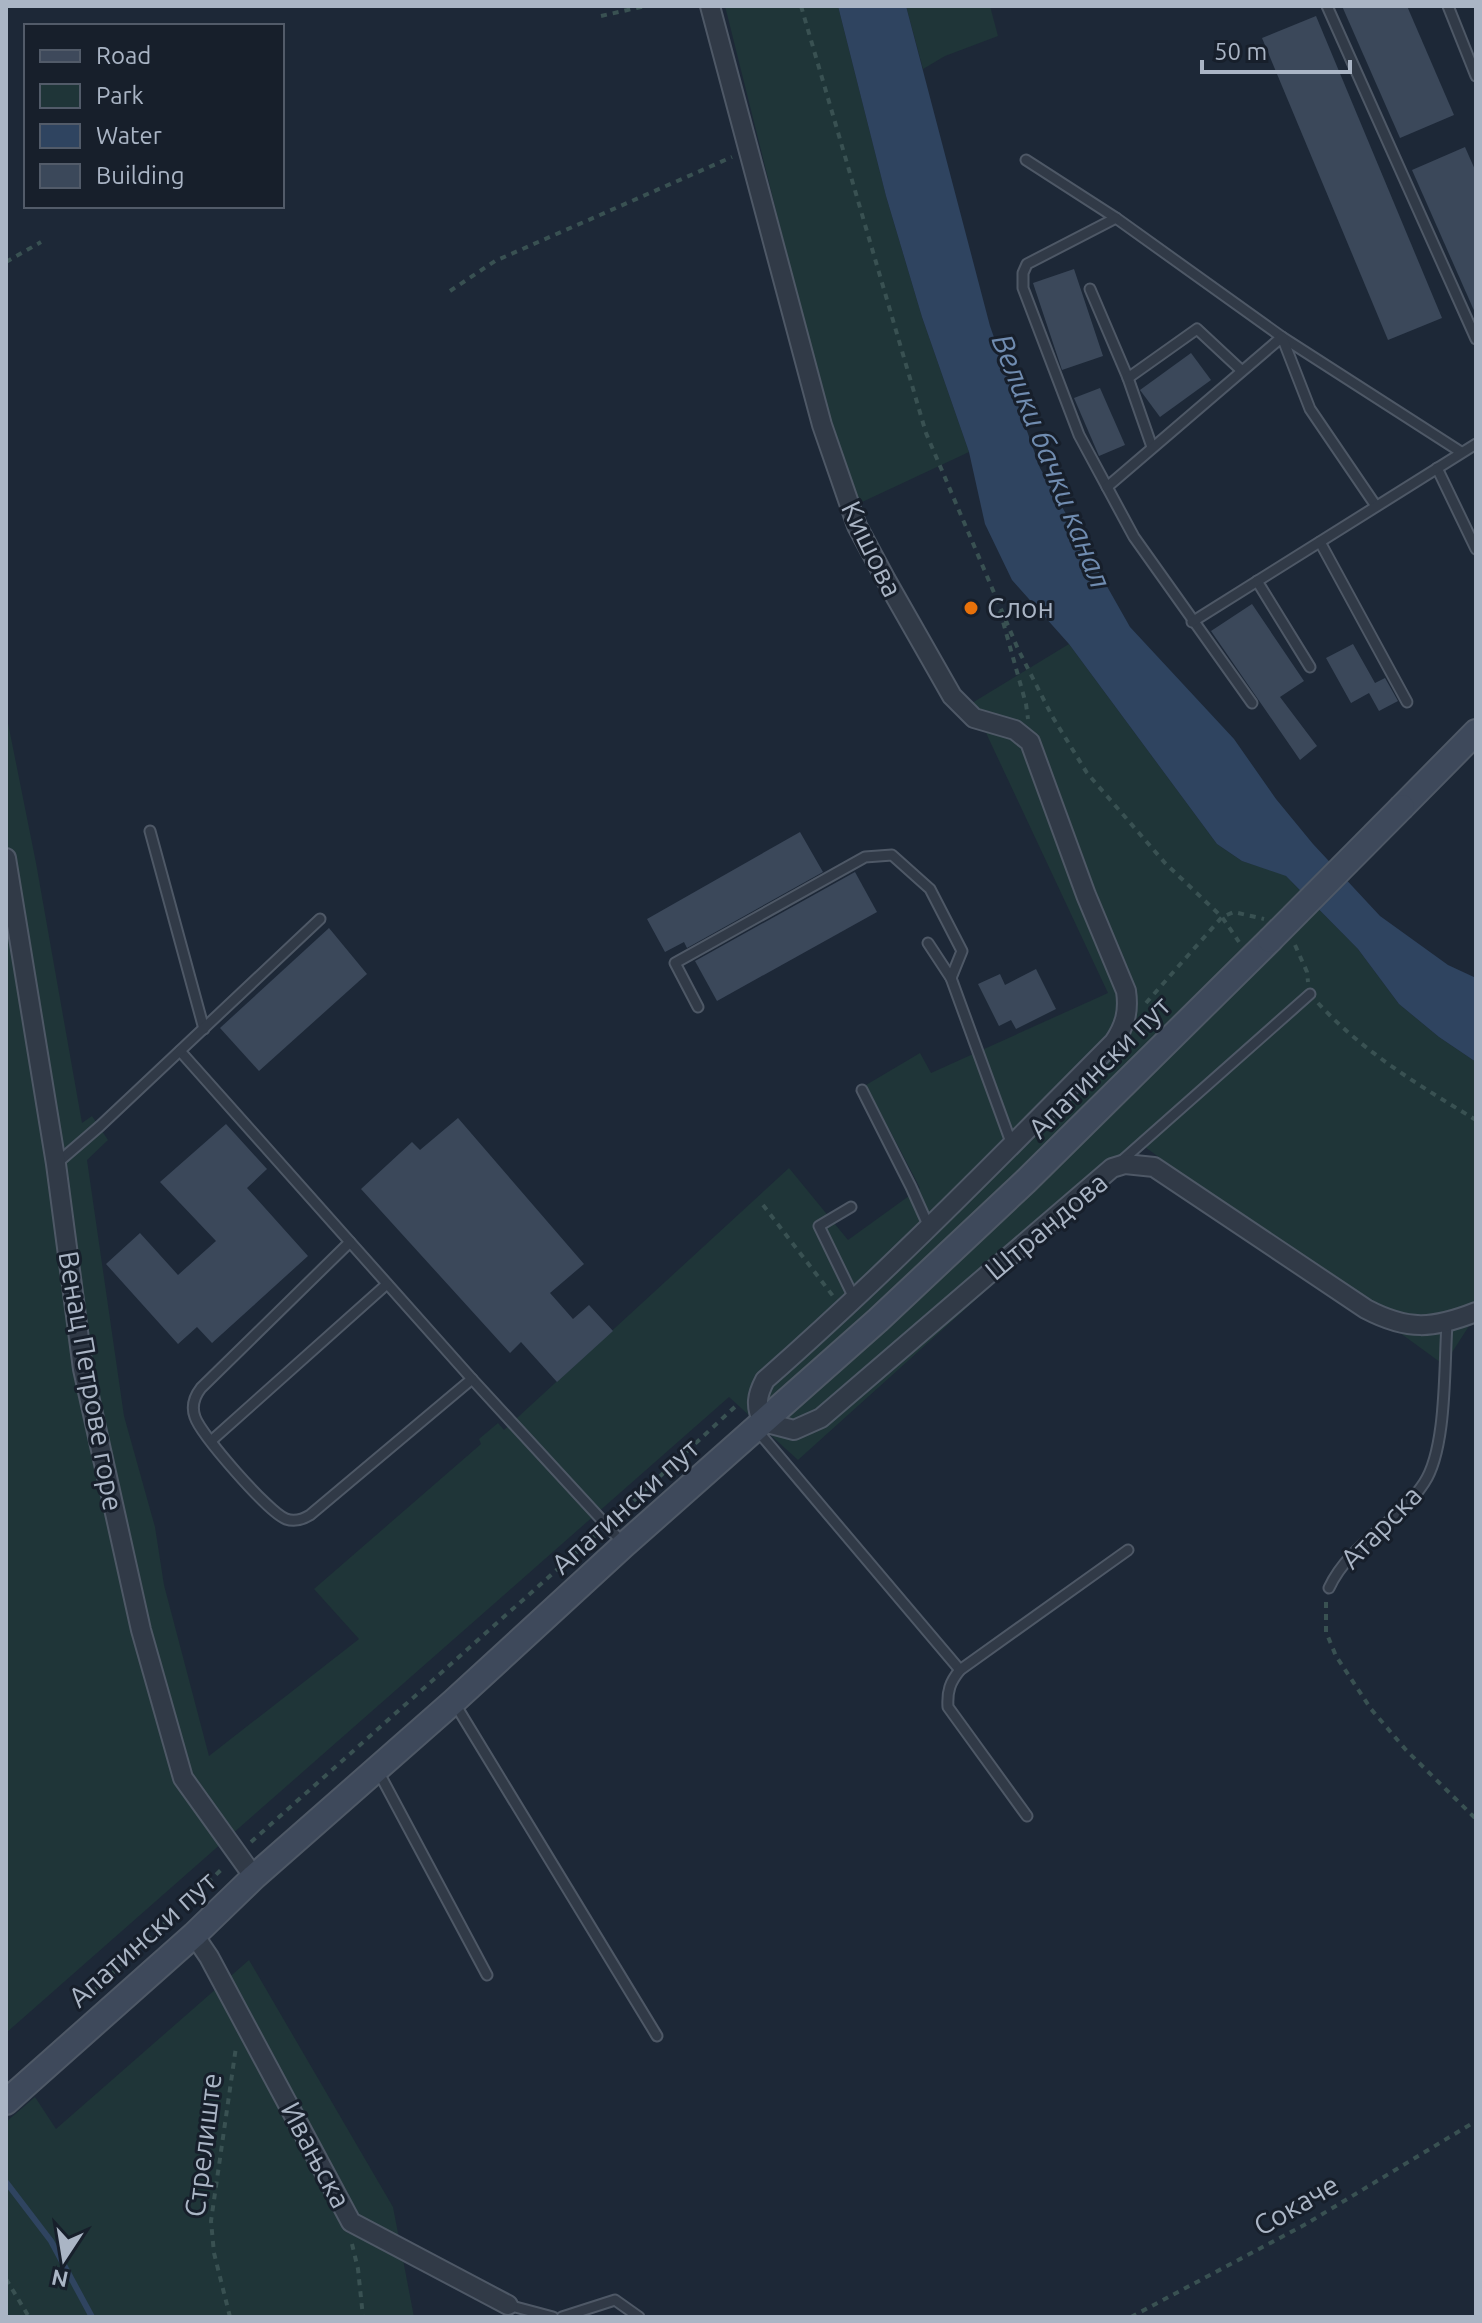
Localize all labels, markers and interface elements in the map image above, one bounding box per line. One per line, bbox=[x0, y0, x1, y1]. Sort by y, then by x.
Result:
legend bbox=[24, 24, 284, 208]
scale bar bbox=[1202, 24, 1350, 74]
text: 50 m bbox=[1214, 38, 1267, 65]
text: Road bbox=[96, 42, 151, 69]
text: Park bbox=[96, 82, 144, 109]
text: Water bbox=[96, 122, 162, 149]
text: Building bbox=[96, 162, 184, 189]
water label: Велики бачки канал bbox=[985, 329, 1118, 593]
street label: Кишова bbox=[836, 496, 909, 602]
place label: Слон bbox=[987, 592, 1054, 623]
marker: Слон bbox=[962, 599, 980, 617]
street label: Апатински пут bbox=[1022, 989, 1176, 1144]
street label: Штрандова bbox=[978, 1166, 1113, 1286]
street label: Венац Петрове горе bbox=[53, 1248, 130, 1513]
street label: Апатински пут bbox=[545, 1431, 705, 1580]
street label: Атарска bbox=[1334, 1479, 1427, 1574]
street label: Апатински пут bbox=[62, 1864, 222, 2013]
street label: Стрелиште bbox=[178, 2071, 227, 2219]
street label: Ивањска bbox=[276, 2097, 357, 2213]
street label: Сокаче bbox=[1248, 2168, 1344, 2241]
north arrow bbox=[24, 2219, 104, 2299]
text: N bbox=[49, 2265, 70, 2293]

